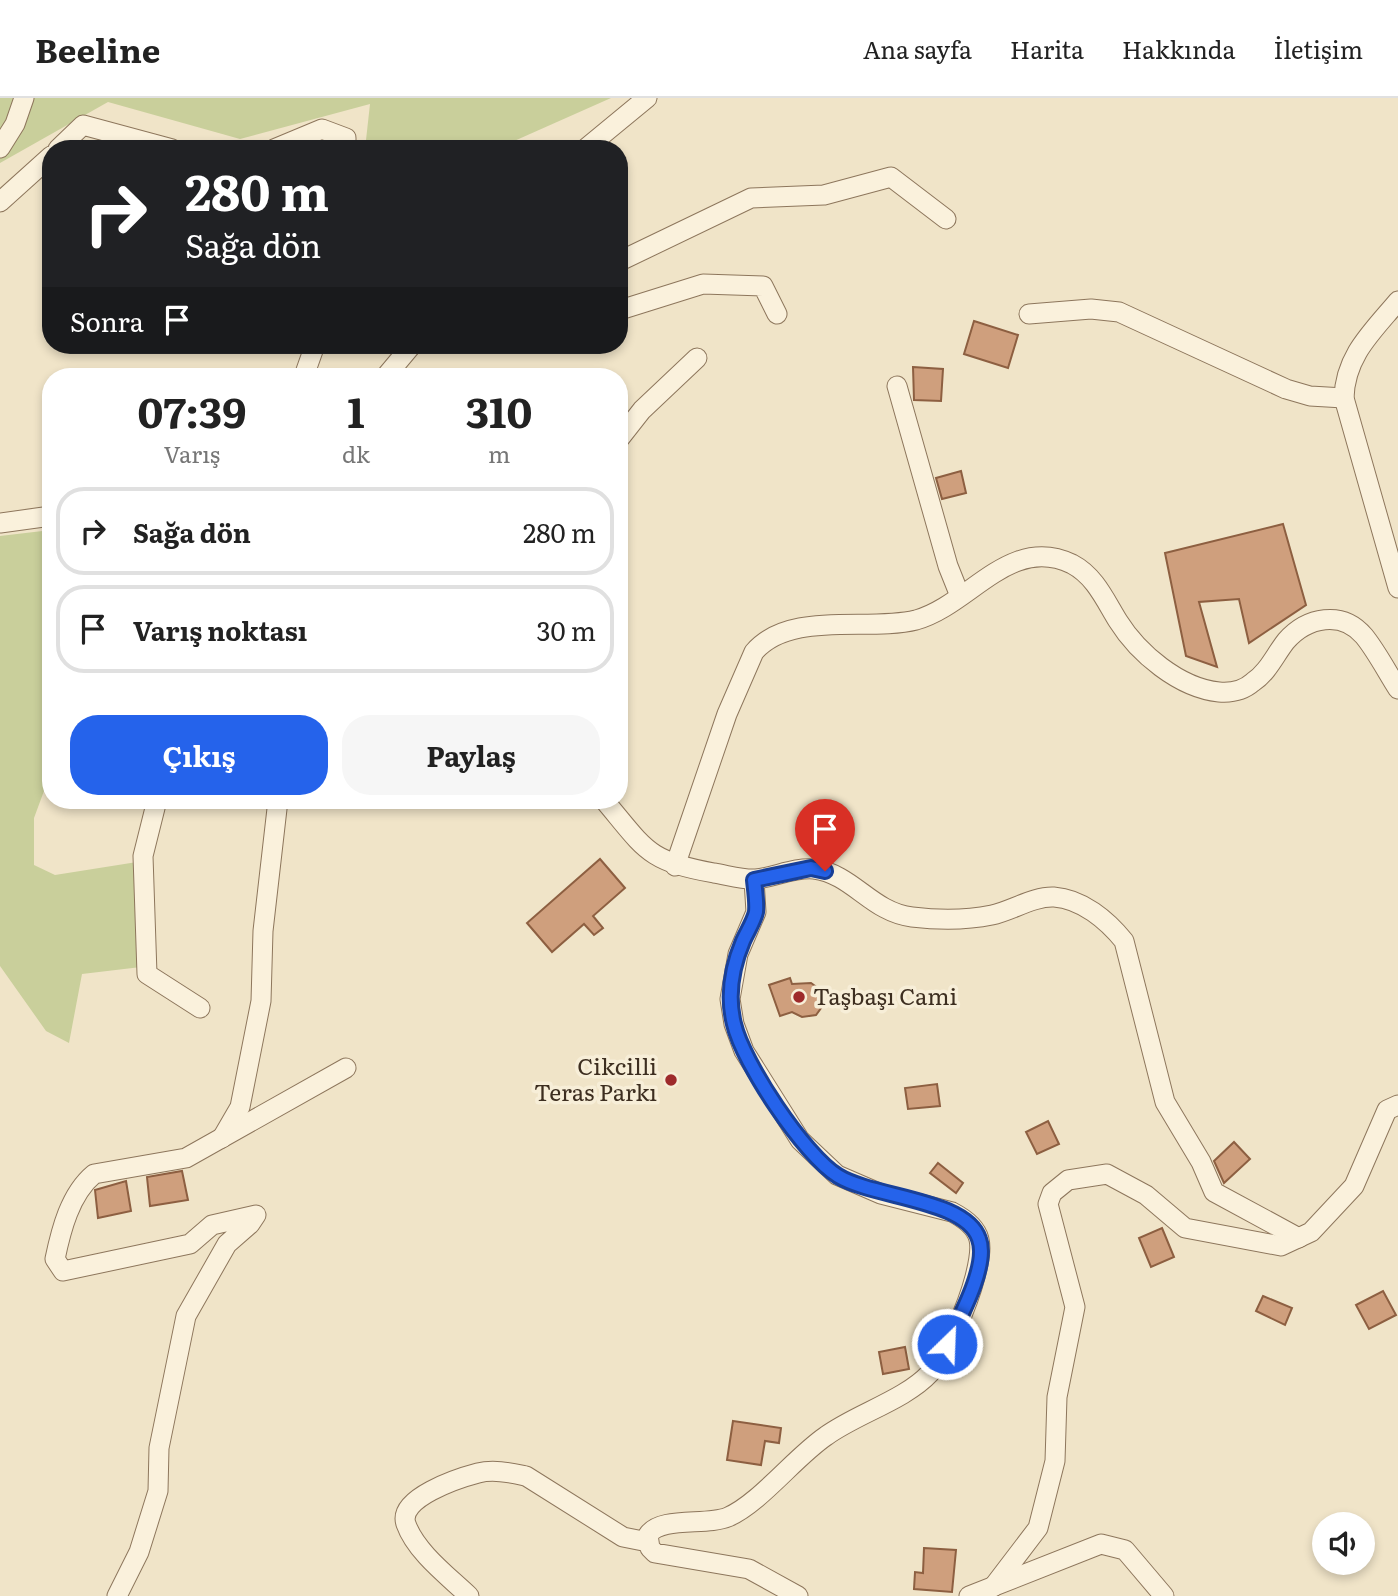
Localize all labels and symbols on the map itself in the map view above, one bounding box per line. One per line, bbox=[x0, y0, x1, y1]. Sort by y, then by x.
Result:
pin bbox=[795, 799, 855, 871]
place label: Taşbaşı Cami bbox=[813, 978, 958, 1012]
marker: Taşbaşı Cami bbox=[791, 989, 807, 1005]
place label: Cikcilli Teras Parkı bbox=[534, 1048, 657, 1108]
marker: Cikcilli Teras Parkı bbox=[663, 1072, 679, 1088]
position arrow bbox=[910, 1307, 984, 1381]

